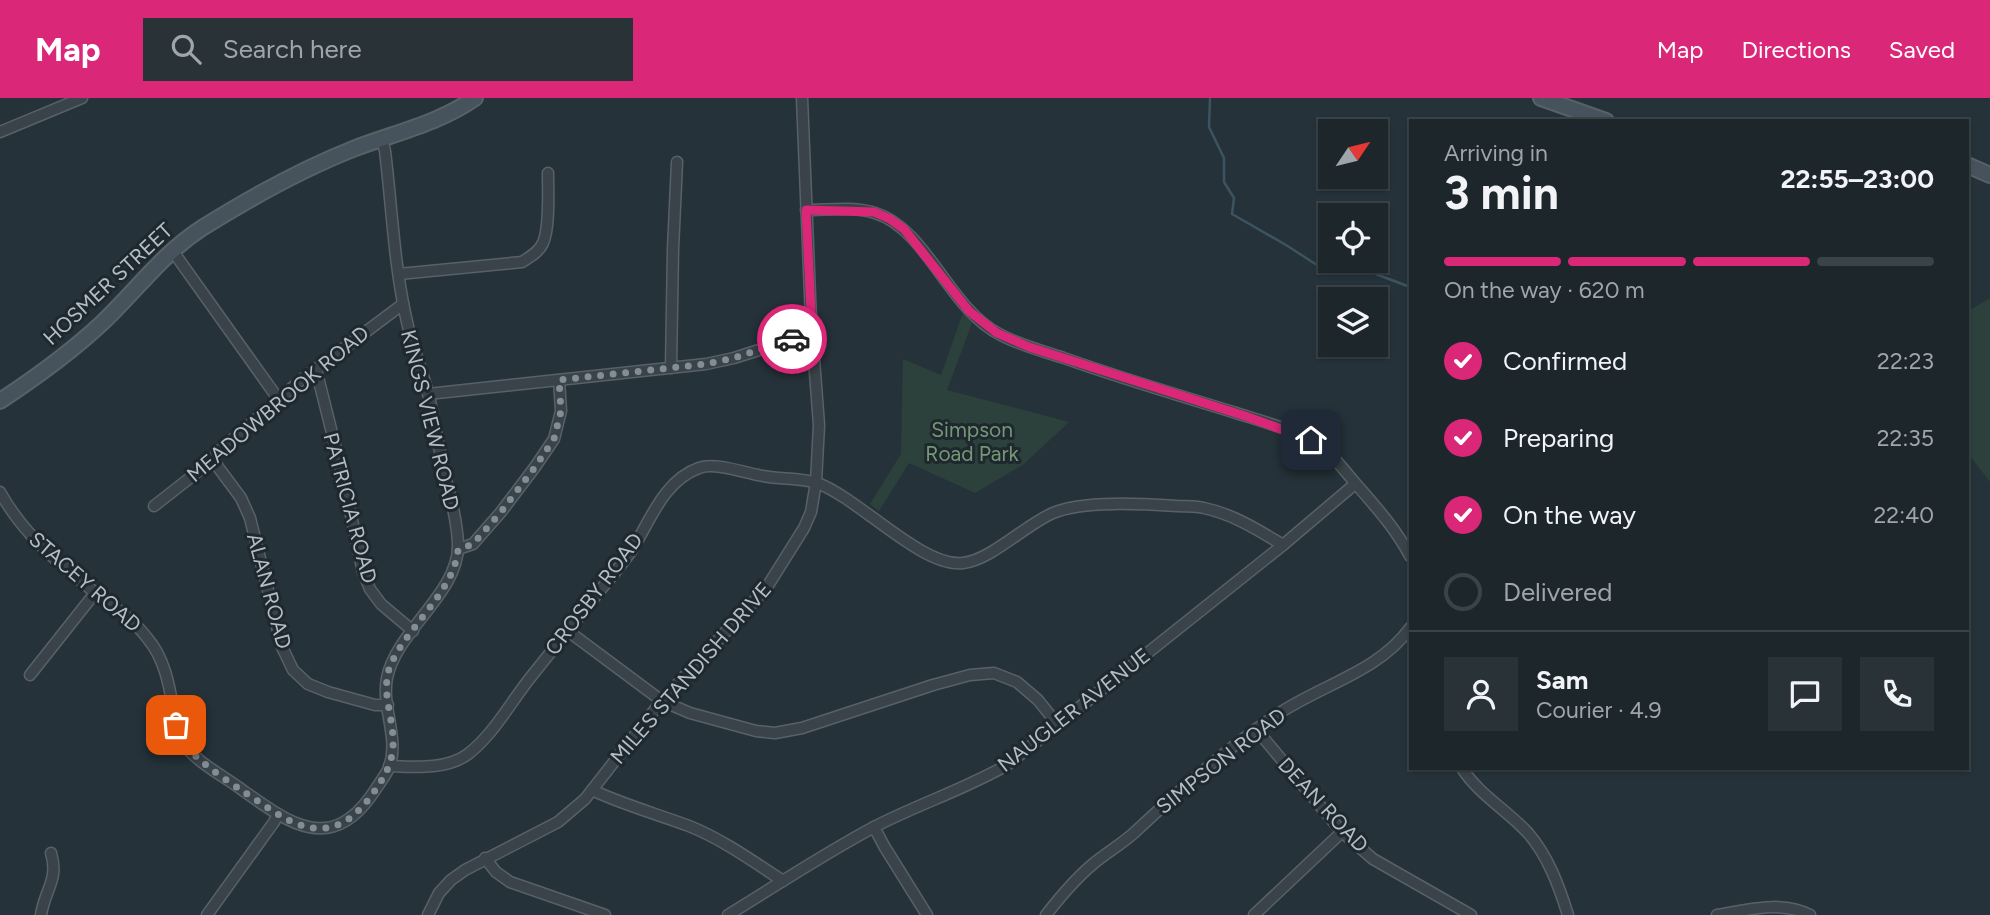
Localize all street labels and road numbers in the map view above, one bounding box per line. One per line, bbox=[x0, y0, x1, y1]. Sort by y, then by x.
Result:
street label: HOSMER STREET bbox=[38, 217, 178, 350]
street label: MEADOWBROOK ROAD bbox=[182, 320, 374, 487]
street label: KINGS VIEW ROAD bbox=[396, 327, 465, 513]
street label: PATRICIA ROAD bbox=[318, 430, 383, 586]
street label: STACEY ROAD bbox=[24, 526, 146, 637]
street label: CROSBY ROAD bbox=[540, 528, 648, 660]
street label: ALAN ROAD bbox=[242, 530, 297, 652]
street label: MILES STANDISH DRIVE bbox=[605, 577, 776, 769]
street label: NAUGLER AVENUE bbox=[992, 642, 1155, 777]
street label: SIMPSON ROAD bbox=[1151, 702, 1290, 819]
street label: DEAN ROAD bbox=[1273, 752, 1374, 857]

